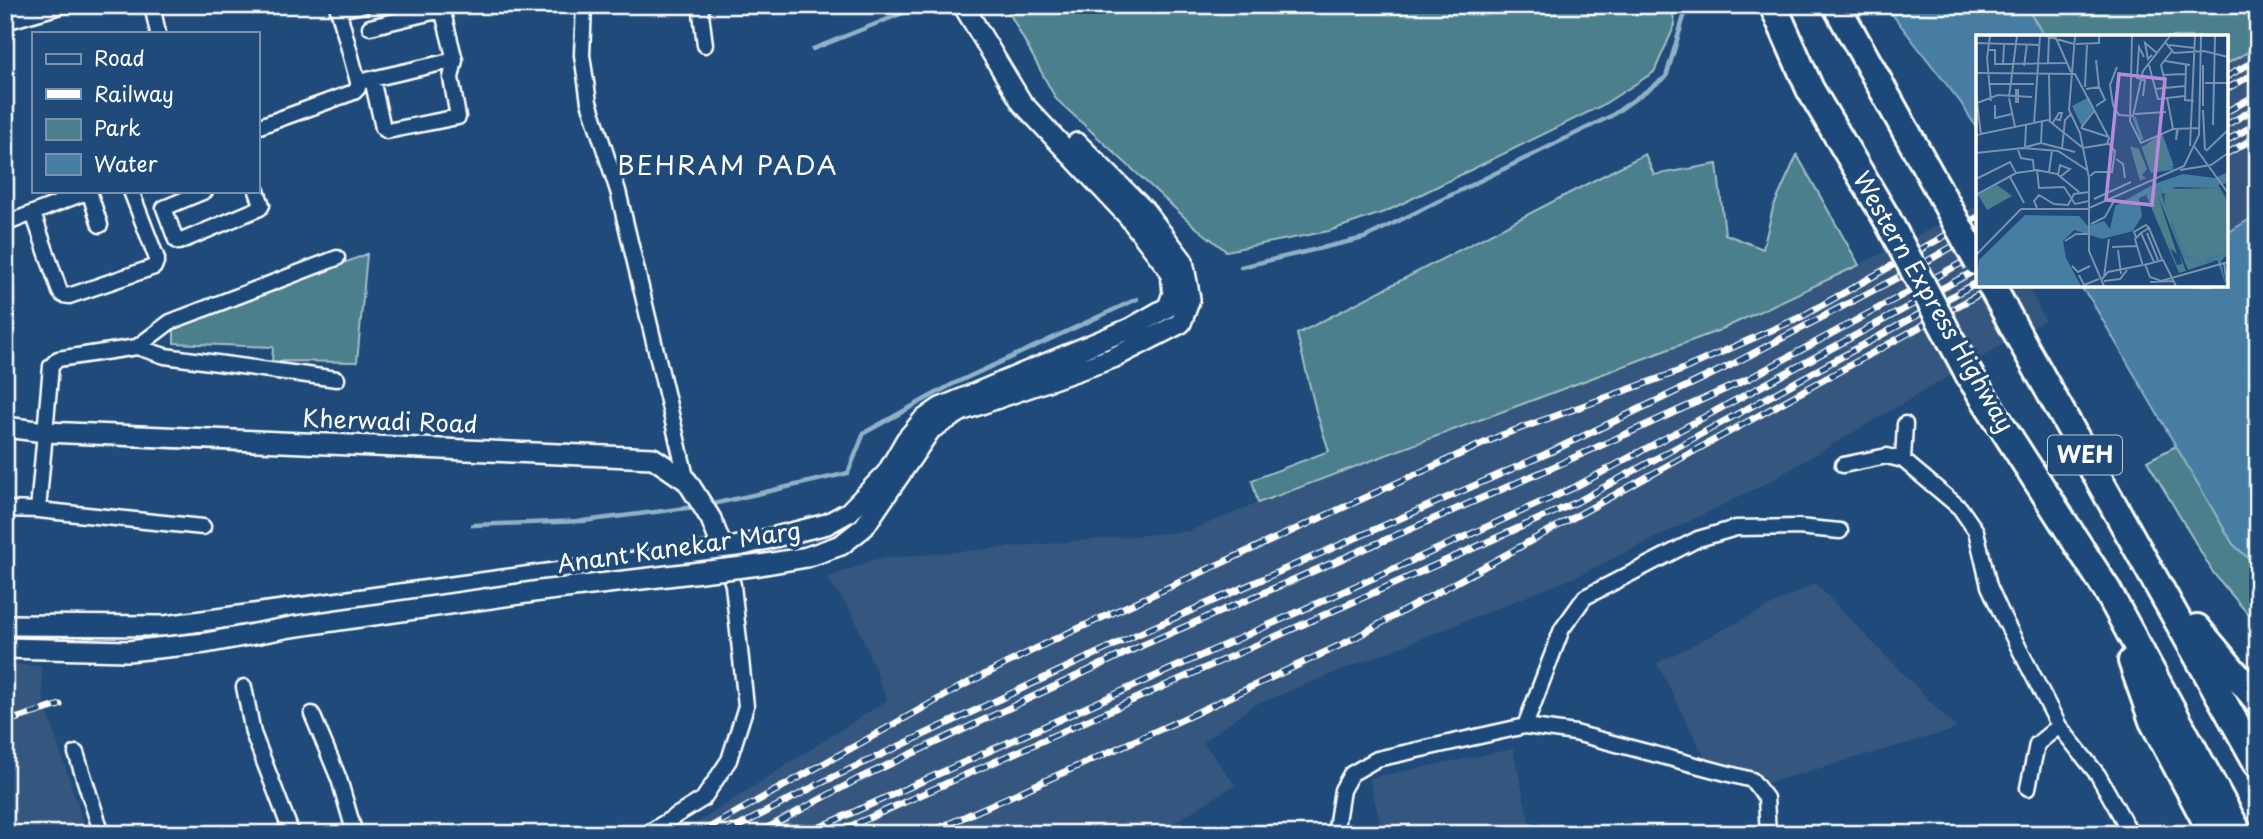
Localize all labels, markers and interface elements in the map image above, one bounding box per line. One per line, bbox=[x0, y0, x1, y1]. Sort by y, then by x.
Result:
legend bbox=[32, 32, 259, 192]
inset map bbox=[1976, 35, 2228, 287]
text: Road bbox=[94, 41, 145, 73]
text: Railway bbox=[94, 77, 174, 109]
text: Park bbox=[94, 111, 141, 143]
district label: BEHRAM PADA bbox=[617, 145, 839, 184]
text: Water bbox=[94, 147, 158, 179]
street label: Western Express Highway bbox=[1845, 164, 2024, 438]
street label: Kherwadi Road bbox=[302, 399, 478, 441]
road number: WEH bbox=[2048, 436, 2122, 475]
street label: Anant Kanekar Marg bbox=[555, 511, 803, 581]

